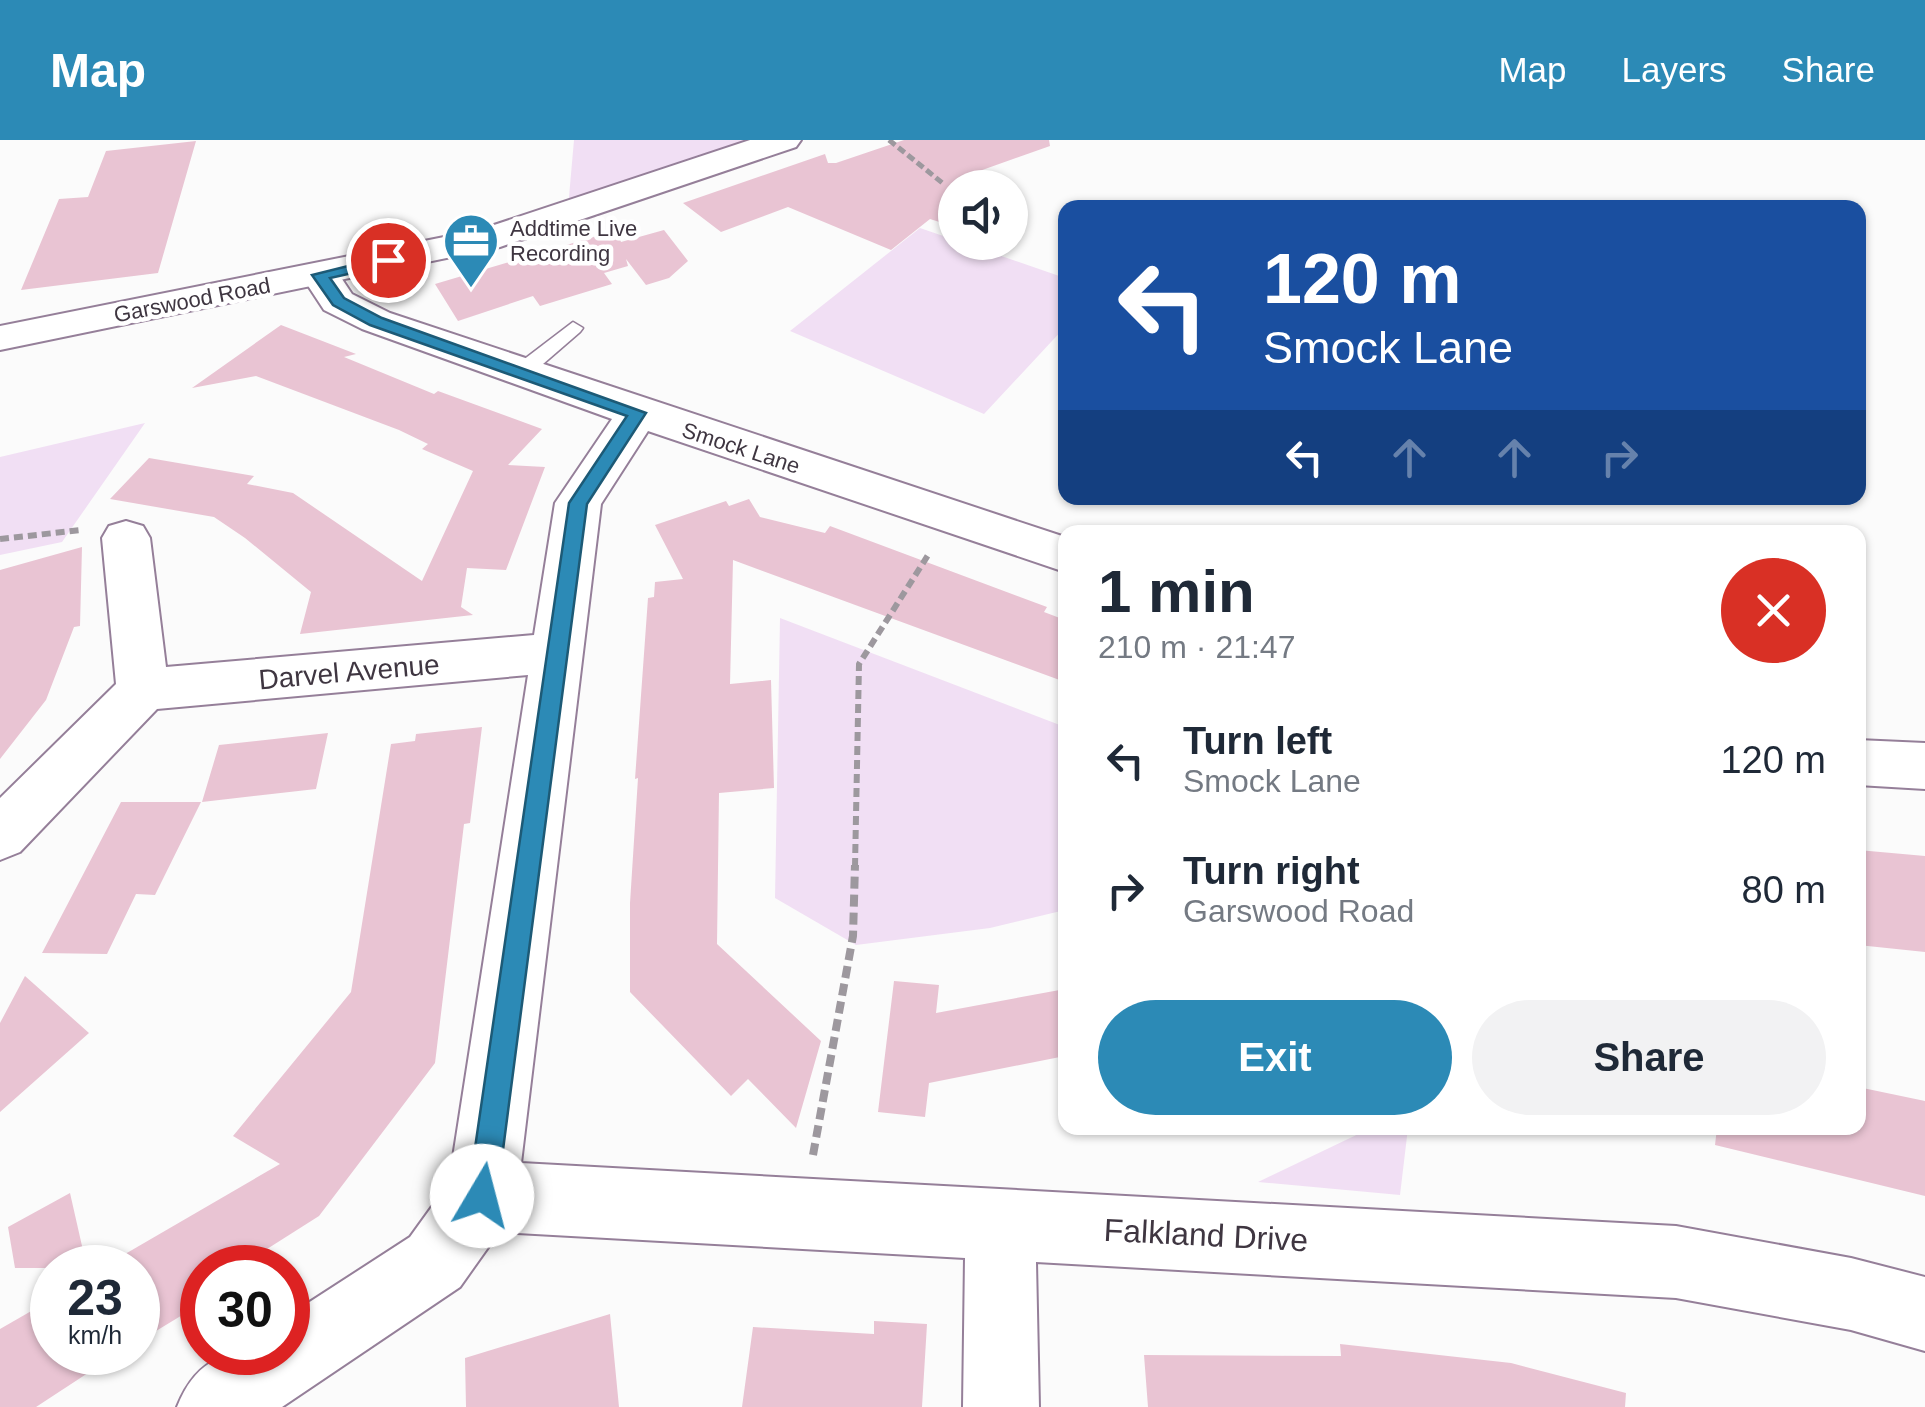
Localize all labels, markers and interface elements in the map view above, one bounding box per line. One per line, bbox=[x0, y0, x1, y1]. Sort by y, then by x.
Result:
text: Map bbox=[50, 44, 146, 97]
text: Map bbox=[1498, 50, 1567, 89]
text: Layers bbox=[1622, 50, 1727, 89]
text: Share bbox=[1782, 50, 1875, 89]
map controls bbox=[938, 170, 1028, 260]
button: sound bbox=[938, 170, 1028, 260]
office icon: Addtime Live Recording bbox=[441, 211, 501, 290]
place label: Addtime Live Recording bbox=[510, 216, 637, 266]
pin bbox=[346, 218, 431, 303]
icon: arrive bbox=[361, 233, 416, 288]
icon: left bbox=[1098, 240, 1228, 370]
text: 120 m bbox=[1263, 240, 1461, 318]
street label: Garswood Road bbox=[112, 273, 272, 327]
text: Smock Lane bbox=[1263, 322, 1513, 373]
street label: Smock Lane bbox=[679, 417, 803, 479]
icon: left bbox=[1277, 430, 1332, 485]
icon: ahead bbox=[1382, 430, 1437, 485]
icon: ahead bbox=[1487, 430, 1542, 485]
icon: right bbox=[1592, 430, 1647, 485]
text: 1 min bbox=[1098, 558, 1255, 625]
button: close bbox=[1721, 558, 1826, 663]
text: 210 m · 21:47 bbox=[1098, 629, 1295, 665]
street label: Darvel Avenue bbox=[257, 649, 441, 695]
text: Turn left bbox=[1183, 720, 1332, 762]
icon: left bbox=[1098, 733, 1153, 788]
text: 120 m bbox=[1720, 739, 1826, 781]
text: Smock Lane bbox=[1183, 763, 1361, 799]
text: Turn right bbox=[1183, 850, 1360, 892]
icon: right bbox=[1098, 863, 1153, 918]
text: 80 m bbox=[1742, 869, 1826, 911]
text: Garswood Road bbox=[1183, 893, 1414, 929]
button: Exit bbox=[1098, 1000, 1452, 1115]
button: Share bbox=[1472, 1000, 1826, 1115]
position arrow bbox=[430, 1144, 534, 1248]
street label: Falkland Drive bbox=[1103, 1212, 1309, 1258]
speed limit sign: 30 bbox=[180, 1245, 310, 1375]
text: 23 bbox=[67, 1270, 123, 1326]
text: km/h bbox=[68, 1321, 122, 1349]

